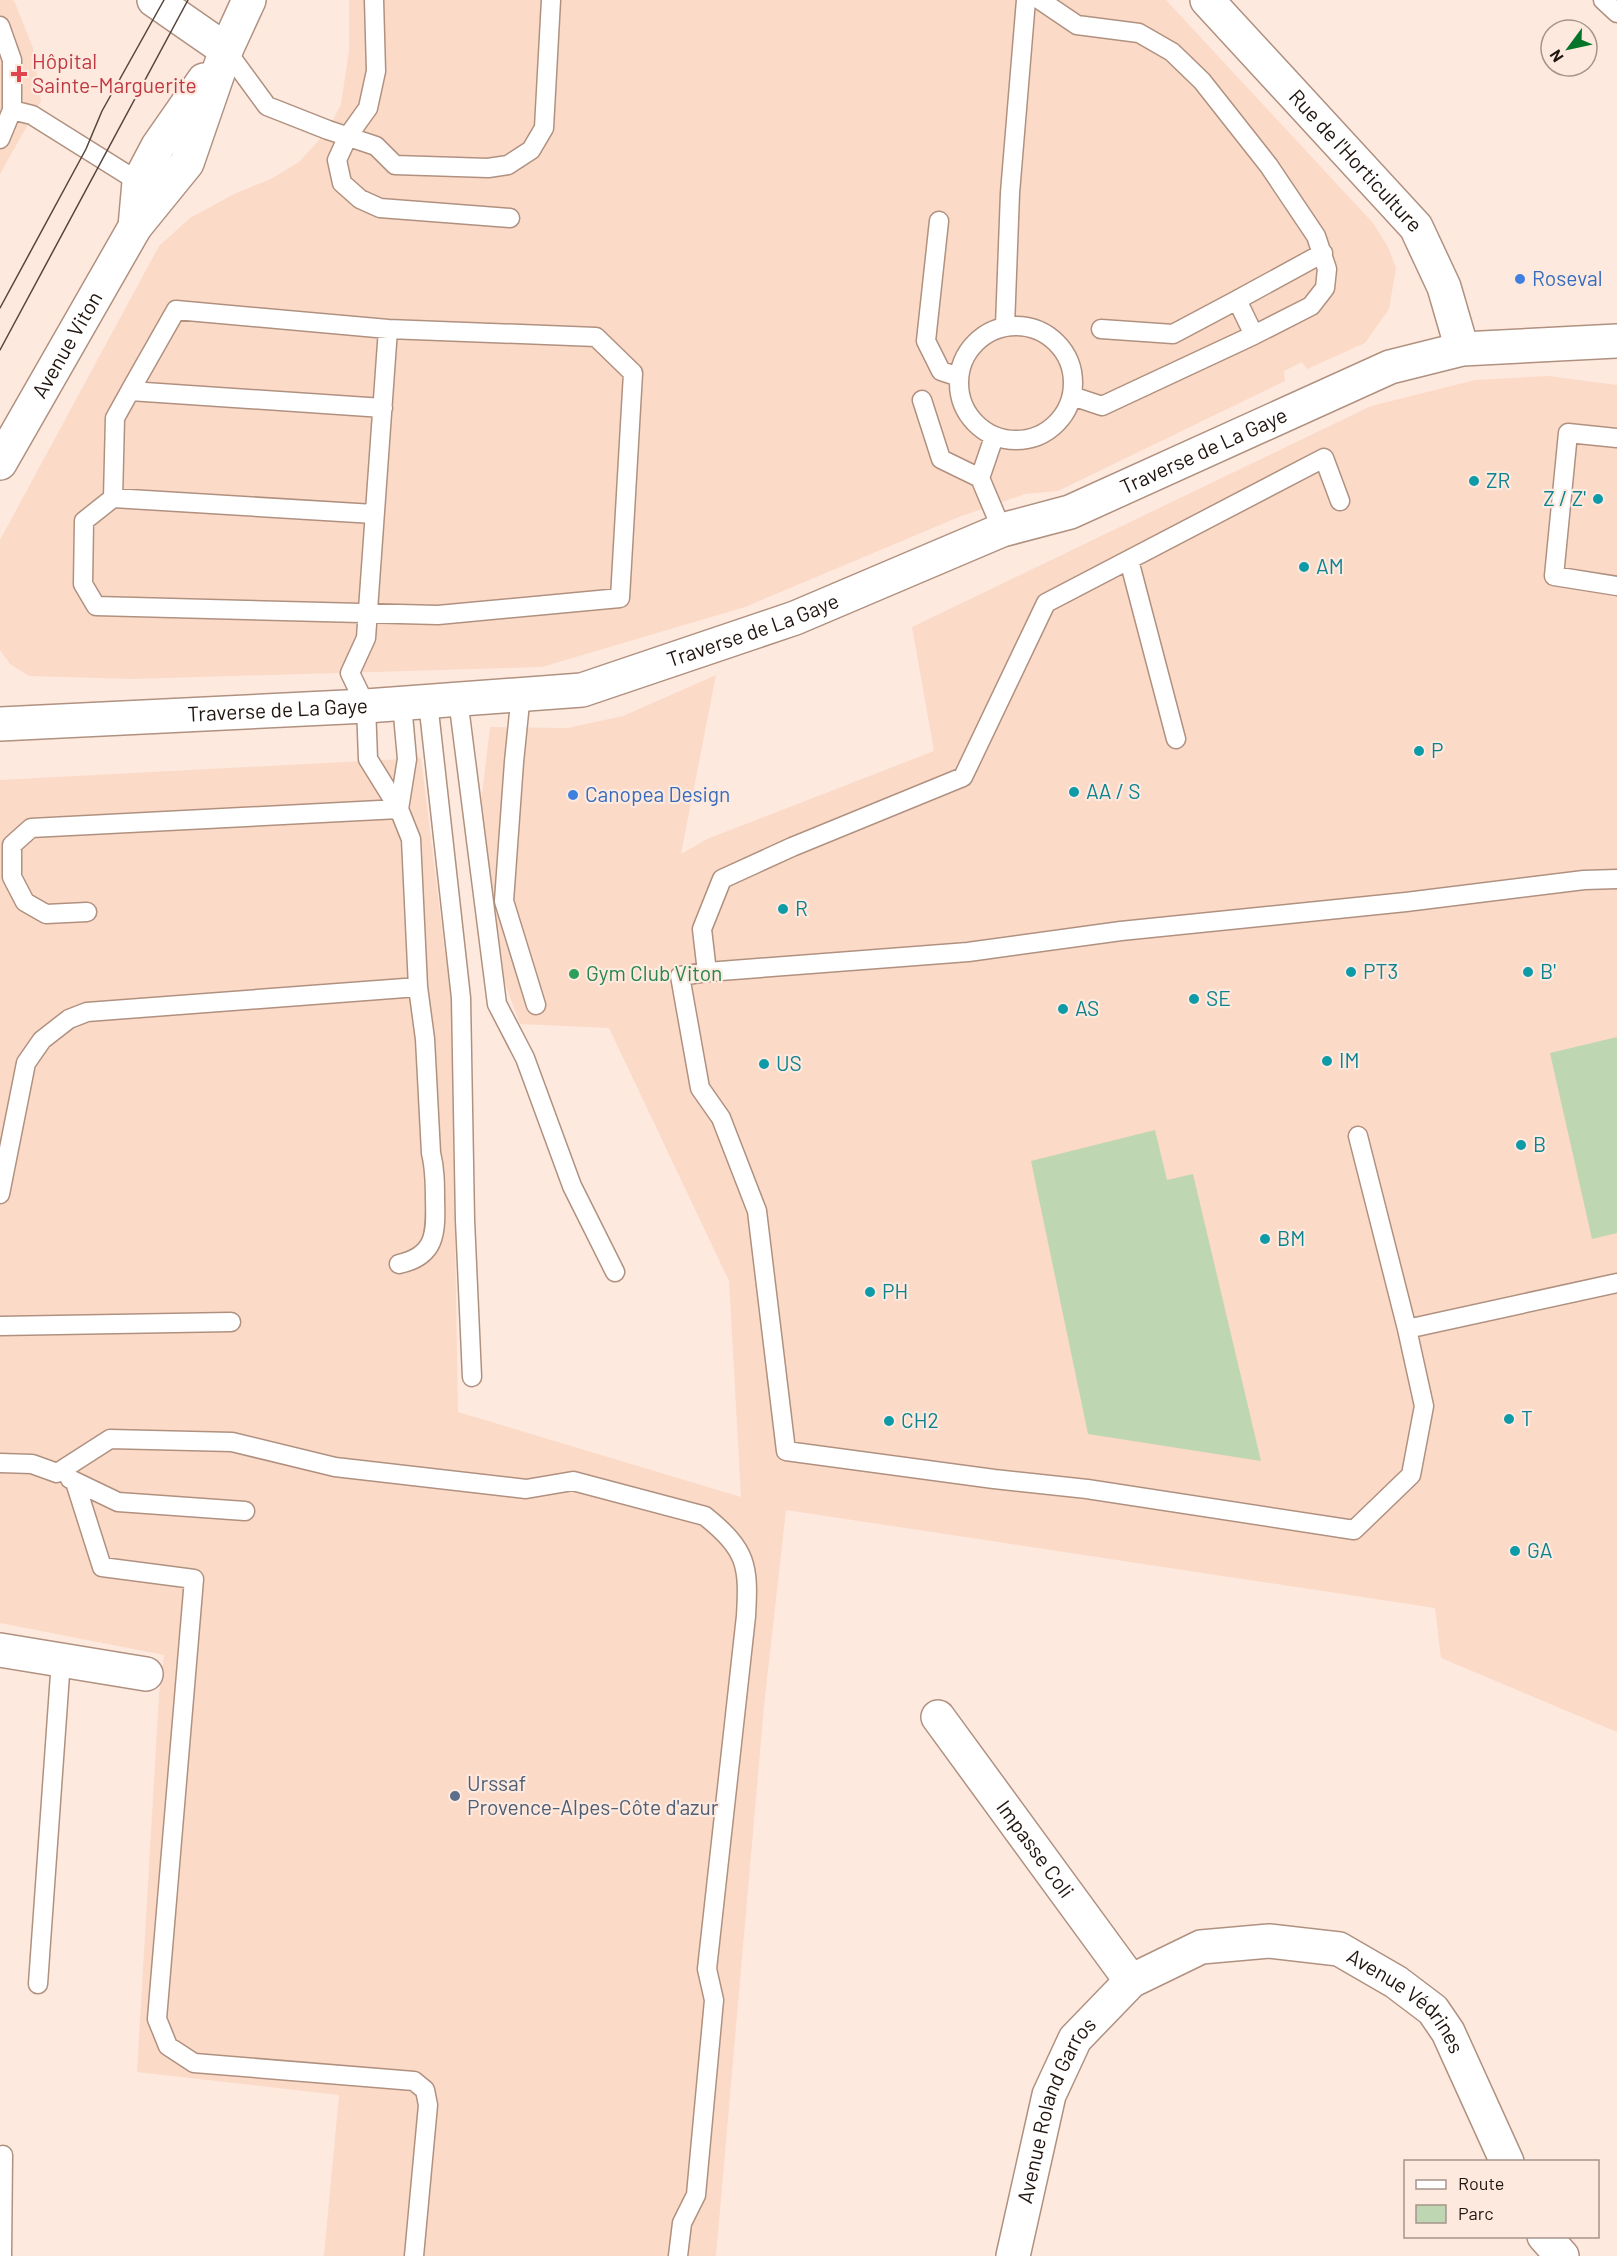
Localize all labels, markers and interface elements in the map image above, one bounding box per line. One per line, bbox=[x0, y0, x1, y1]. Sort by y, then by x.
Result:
north arrow bbox=[1539, 18, 1599, 78]
text: N bbox=[1545, 47, 1567, 66]
place label: Hôpital Sainte-Marguerite bbox=[32, 48, 197, 97]
marker: Hôpital Sainte-Marguerite bbox=[10, 65, 28, 83]
street label: Rue de l'Horticulture bbox=[1285, 84, 1428, 237]
place label: Roseval bbox=[1532, 265, 1603, 290]
marker: Roseval bbox=[1513, 272, 1527, 286]
street label: Avenue Viton bbox=[26, 286, 107, 402]
street label: Traverse de La Gaye bbox=[1116, 401, 1291, 499]
place label: ZR bbox=[1486, 467, 1510, 492]
marker: ZR bbox=[1467, 474, 1481, 488]
place label: Z / Z' bbox=[1543, 485, 1586, 510]
marker: Z / Z' bbox=[1591, 492, 1605, 506]
place label: AM bbox=[1316, 553, 1344, 578]
marker: AM bbox=[1297, 560, 1311, 574]
street label: Traverse de La Gaye bbox=[663, 587, 842, 671]
street label: Traverse de La Gaye bbox=[187, 692, 368, 726]
place label: P bbox=[1431, 737, 1443, 762]
marker: P bbox=[1412, 744, 1426, 758]
place label: AA / S bbox=[1086, 778, 1141, 803]
place label: Canopea Design bbox=[585, 781, 730, 806]
marker: AA / S bbox=[1067, 785, 1081, 799]
marker: Canopea Design bbox=[566, 788, 580, 802]
place label: R bbox=[795, 895, 808, 920]
marker: R bbox=[776, 902, 790, 916]
place label: PT3 bbox=[1363, 958, 1398, 983]
place label: B' bbox=[1540, 958, 1556, 983]
place label: Gym Club Viton bbox=[586, 960, 722, 985]
marker: PT3 bbox=[1344, 965, 1358, 979]
marker: B' bbox=[1521, 965, 1535, 979]
marker: Gym Club Viton bbox=[567, 967, 581, 981]
place label: SE bbox=[1206, 985, 1231, 1010]
marker: SE bbox=[1187, 992, 1201, 1006]
place label: AS bbox=[1075, 995, 1099, 1020]
marker: AS bbox=[1056, 1002, 1070, 1016]
place label: IM bbox=[1339, 1047, 1359, 1072]
place label: US bbox=[776, 1050, 802, 1075]
marker: IM bbox=[1320, 1054, 1334, 1068]
marker: US bbox=[757, 1057, 771, 1071]
place label: B bbox=[1533, 1131, 1546, 1156]
marker: B bbox=[1514, 1138, 1528, 1152]
place label: BM bbox=[1277, 1225, 1305, 1250]
marker: BM bbox=[1258, 1232, 1272, 1246]
place label: PH bbox=[882, 1278, 908, 1303]
marker: PH bbox=[863, 1285, 877, 1299]
place label: T bbox=[1521, 1405, 1533, 1430]
place label: CH2 bbox=[901, 1407, 939, 1432]
marker: T bbox=[1502, 1412, 1516, 1426]
marker: CH2 bbox=[882, 1414, 896, 1428]
place label: GA bbox=[1527, 1537, 1553, 1562]
marker: GA bbox=[1508, 1544, 1522, 1558]
place label: Urssaf Provence-Alpes-Côte d'azur bbox=[467, 1770, 719, 1819]
marker: Urssaf Provence-Alpes-Côte d'azur bbox=[448, 1789, 462, 1803]
street label: Impasse Coli bbox=[992, 1795, 1080, 1902]
street label: Avenue Védrines bbox=[1343, 1942, 1470, 2057]
street label: Avenue Roland Garros bbox=[1011, 2011, 1100, 2206]
legend bbox=[1404, 2160, 1599, 2238]
text: Route bbox=[1458, 2172, 1504, 2194]
text: Parc bbox=[1458, 2202, 1494, 2224]

